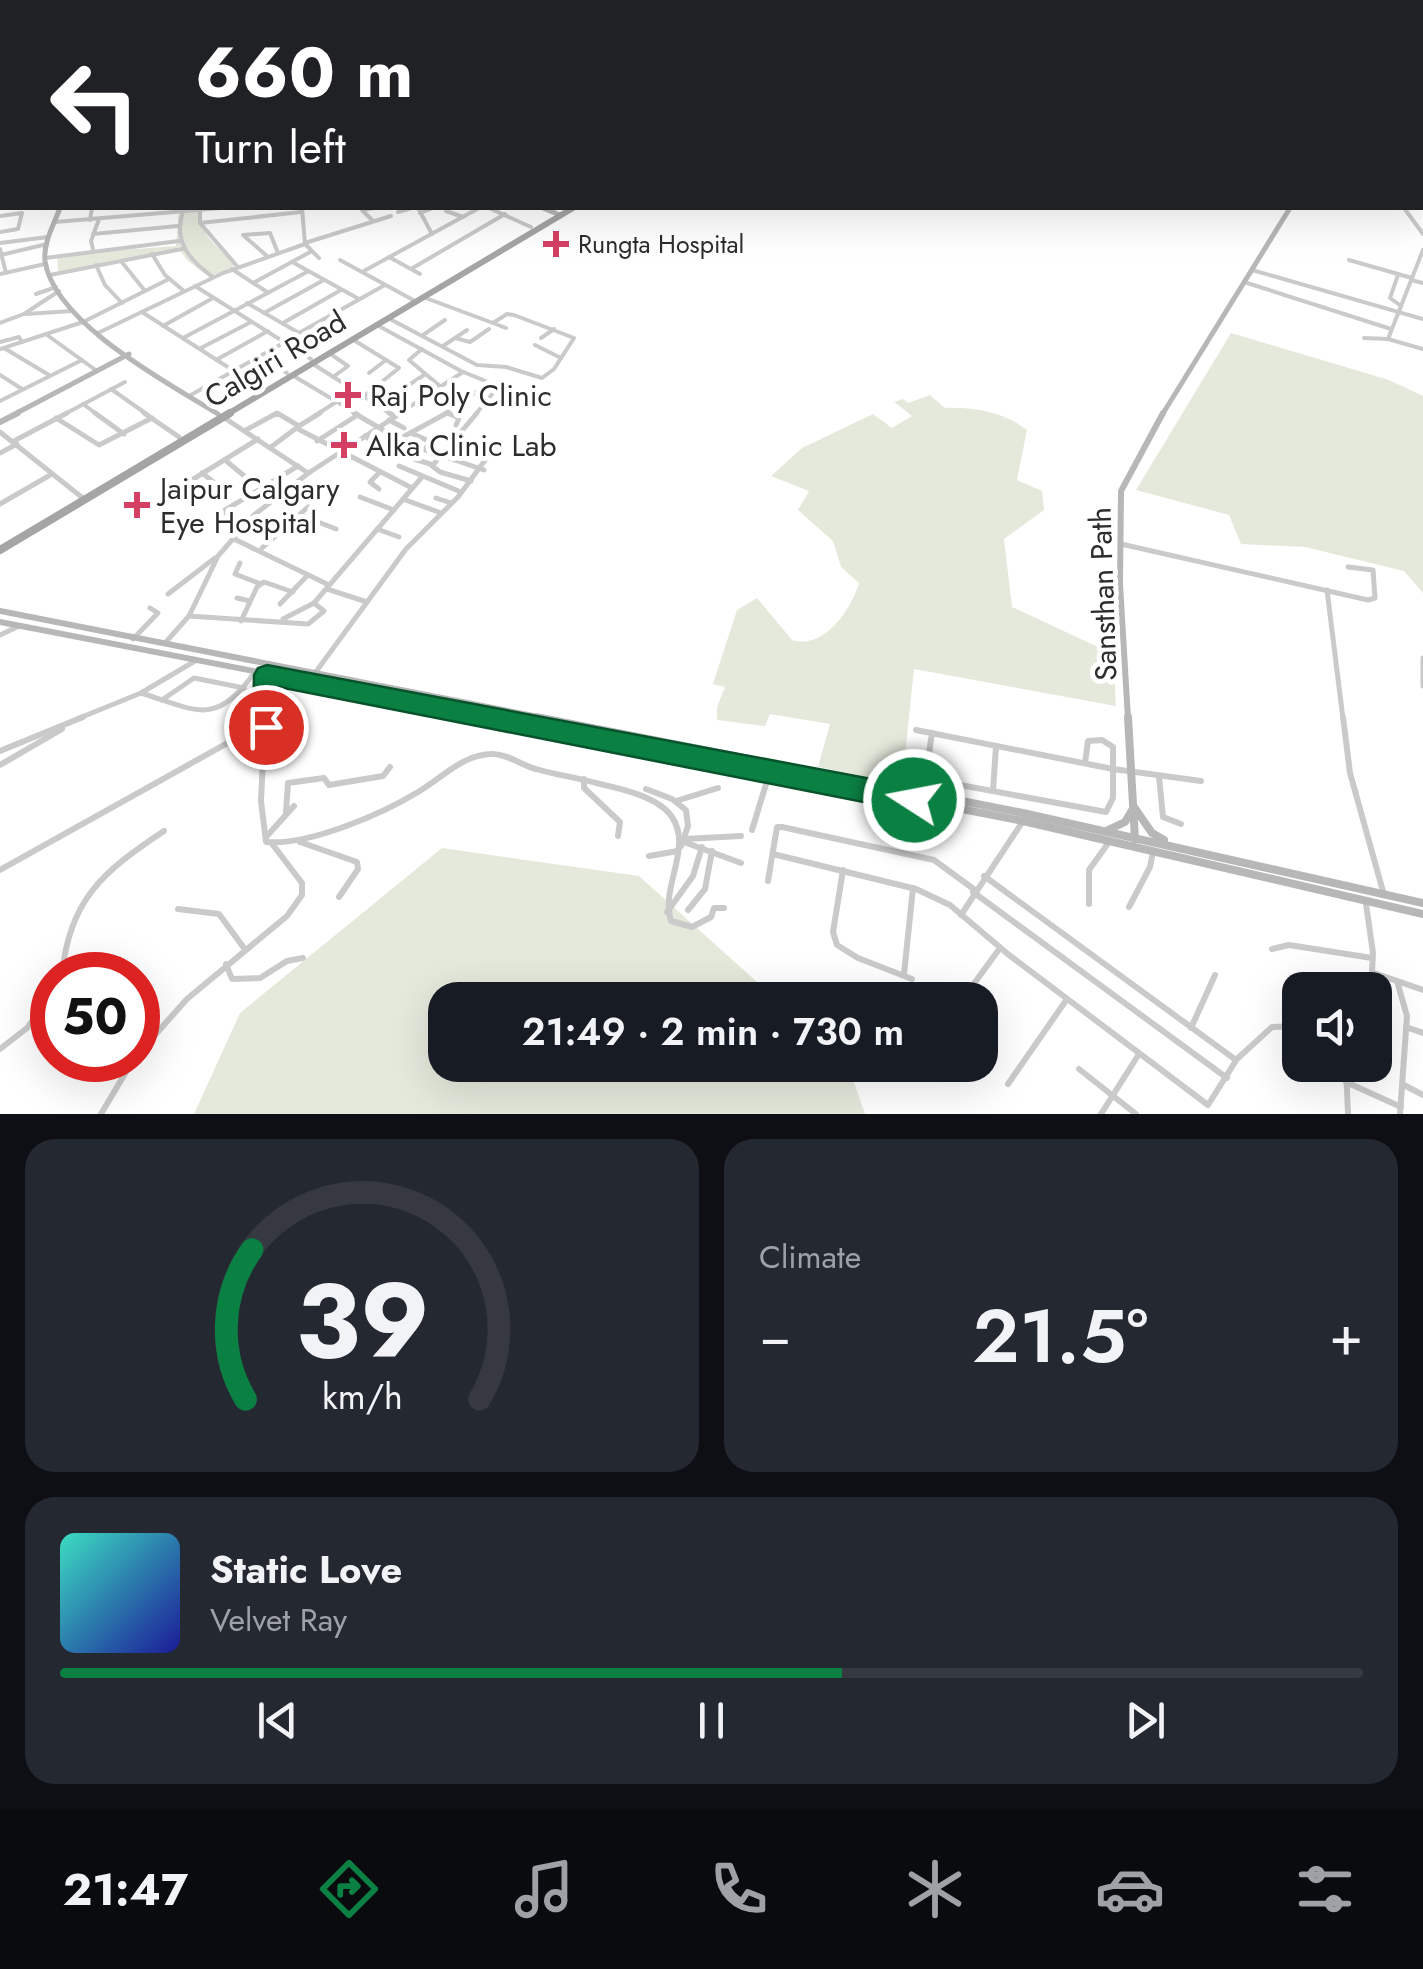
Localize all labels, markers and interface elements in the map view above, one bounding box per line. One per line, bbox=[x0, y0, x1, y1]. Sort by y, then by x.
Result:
text: 660 m bbox=[195, 22, 413, 123]
icon: left bbox=[30, 40, 160, 170]
text: Turn left bbox=[195, 115, 346, 180]
place label: Rungta Hospital bbox=[578, 226, 744, 262]
marker: Rungta Hospital bbox=[543, 231, 569, 257]
street label: Calgiri Road bbox=[196, 300, 354, 418]
place label: Raj Poly Clinic bbox=[370, 374, 552, 417]
marker: Raj Poly Clinic bbox=[335, 382, 361, 408]
place label: Alka Clinic Lab bbox=[366, 424, 557, 467]
marker: Alka Clinic Lab bbox=[331, 432, 357, 458]
place label: Jaipur Calgary Eye Hospital bbox=[156, 467, 340, 544]
marker: Jaipur Calgary Eye Hospital bbox=[124, 492, 150, 518]
street label: Sansthan Path bbox=[1078, 506, 1128, 682]
pin bbox=[224, 685, 309, 770]
icon: arrive bbox=[239, 700, 294, 755]
position arrow bbox=[862, 748, 966, 852]
speed limit sign: 50 bbox=[30, 952, 160, 1082]
map controls bbox=[1282, 972, 1392, 1082]
button: sound bbox=[1282, 972, 1392, 1082]
text: 21:49 · 2 min · 730 m bbox=[522, 1004, 904, 1059]
text: Climate bbox=[759, 1234, 861, 1280]
text: 39 bbox=[295, 1246, 429, 1396]
text: 21.5° bbox=[972, 1282, 1148, 1390]
text: − bbox=[759, 1296, 791, 1376]
text: + bbox=[1329, 1296, 1363, 1376]
text: km/h bbox=[322, 1371, 402, 1422]
text: Static Love bbox=[210, 1542, 402, 1597]
text: Velvet Ray bbox=[210, 1597, 347, 1643]
icon: previous bbox=[250, 1693, 305, 1748]
icon: pause bbox=[684, 1693, 739, 1748]
icon: next bbox=[1118, 1693, 1173, 1748]
icon: directions bbox=[314, 1854, 384, 1924]
icon: music bbox=[509, 1854, 579, 1924]
icon: phone bbox=[704, 1854, 774, 1924]
icon: climate bbox=[900, 1854, 970, 1924]
icon: car bbox=[1095, 1854, 1165, 1924]
icon: filters bbox=[1290, 1854, 1360, 1924]
text: 21:47 bbox=[63, 1857, 188, 1922]

